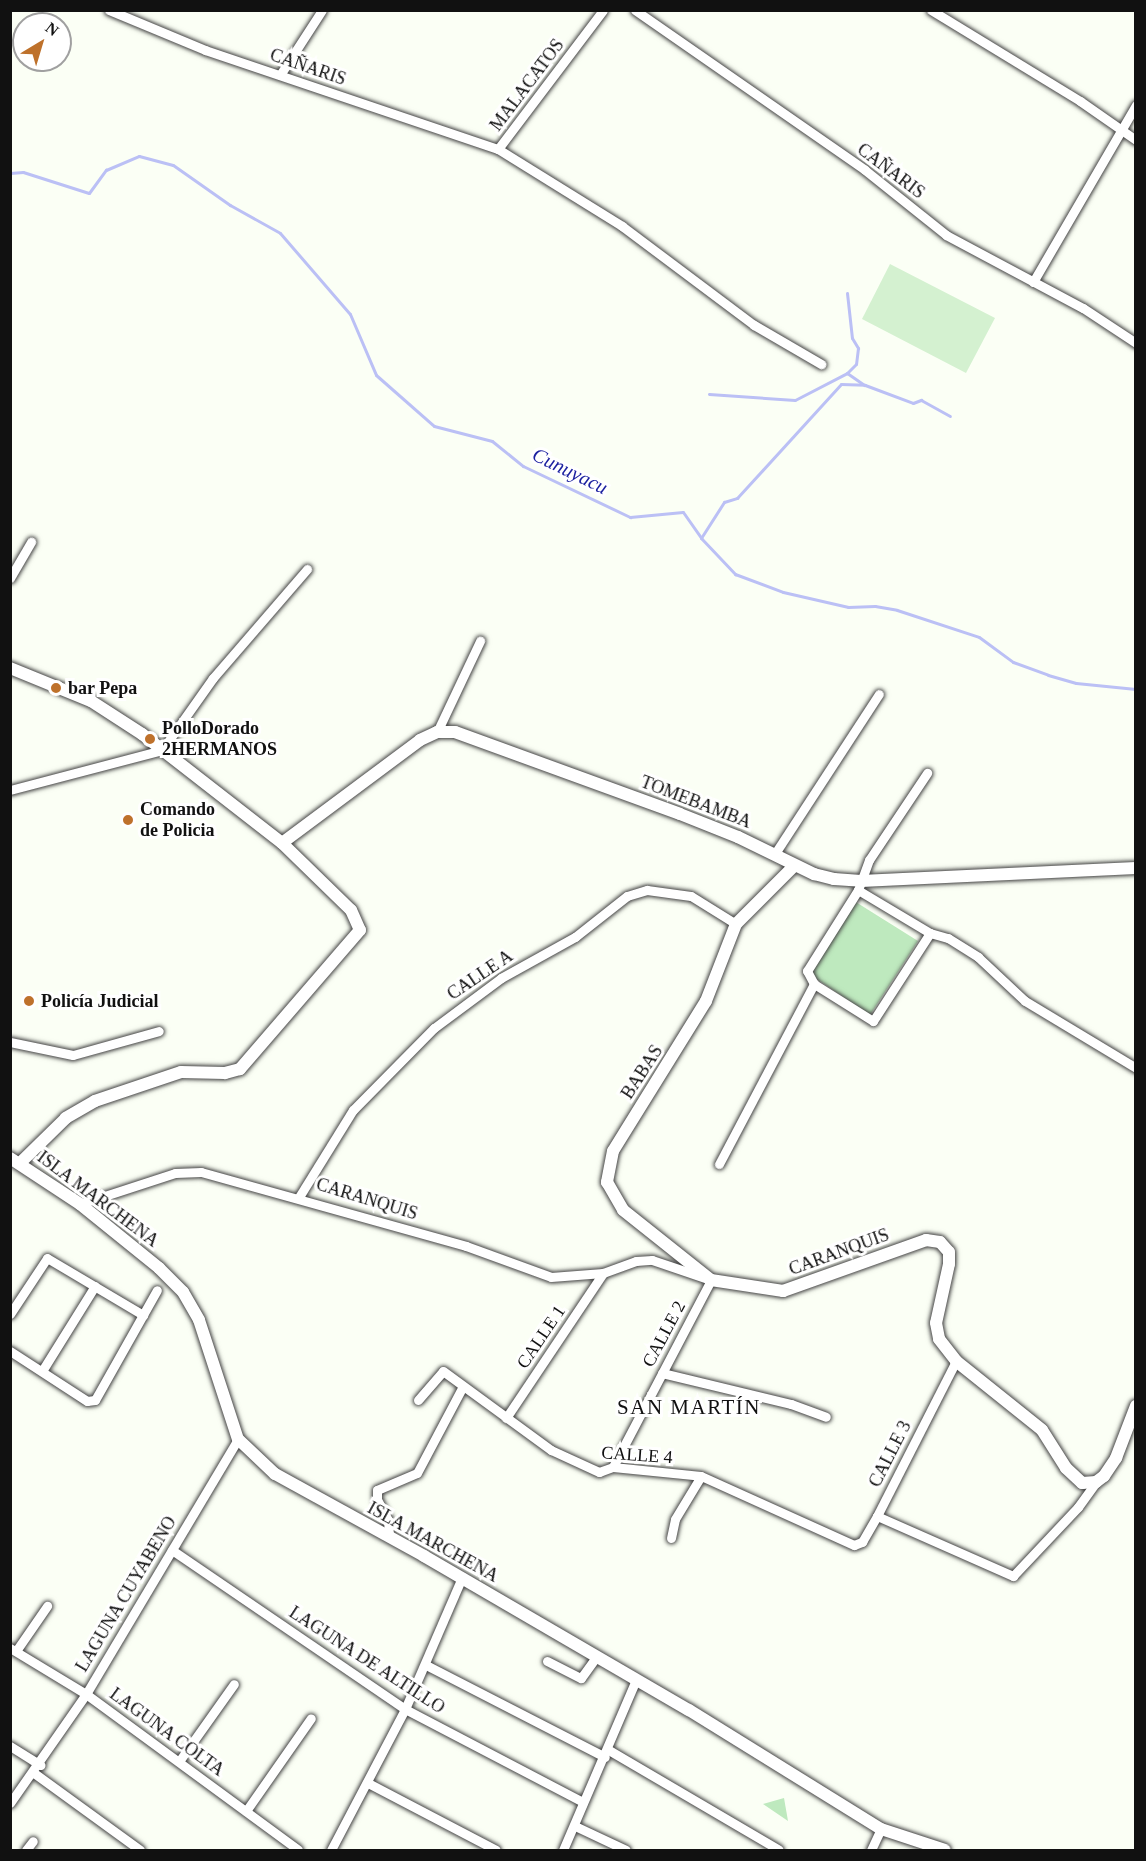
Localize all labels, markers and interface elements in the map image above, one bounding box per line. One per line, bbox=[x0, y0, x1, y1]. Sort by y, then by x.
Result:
north arrow bbox=[12, 12, 72, 72]
text: N bbox=[42, 19, 62, 39]
street label: MALACATOS bbox=[485, 35, 569, 135]
street label: CAÑARIS bbox=[267, 44, 349, 90]
street label: CAÑARIS bbox=[853, 139, 929, 203]
water label: Cunuyacu bbox=[528, 442, 612, 500]
place label: bar Pepa bbox=[68, 677, 137, 699]
marker: bar Pepa bbox=[49, 681, 63, 695]
place label: PolloDorado 2HERMANOS bbox=[162, 718, 277, 760]
marker: PolloDorado 2HERMANOS bbox=[143, 732, 157, 746]
street label: TOMEBAMBA bbox=[638, 771, 754, 833]
place label: Comando de Policia bbox=[140, 799, 215, 842]
marker: Comando de Policia bbox=[121, 813, 135, 827]
street label: CALLE A bbox=[443, 945, 517, 1005]
place label: Policía Judicial bbox=[41, 990, 159, 1012]
marker: Policía Judicial bbox=[22, 994, 36, 1008]
street label: BABAS bbox=[617, 1041, 667, 1103]
street label: ISLA MARCHENA bbox=[33, 1146, 163, 1252]
street label: CARANQUIS bbox=[314, 1173, 420, 1225]
street label: CARANQUIS bbox=[786, 1224, 892, 1280]
street label: CALLE 2 bbox=[638, 1297, 690, 1371]
street label: CALLE 1 bbox=[512, 1301, 570, 1373]
district label: SAN MARTÍN bbox=[617, 1394, 761, 1420]
street label: CALLE 3 bbox=[864, 1417, 916, 1491]
street label: CALLE 4 bbox=[601, 1442, 673, 1468]
street label: ISLA MARCHENA bbox=[363, 1497, 503, 1587]
street label: LAGUNA CUYABENO bbox=[71, 1512, 181, 1676]
street label: LAGUNA DE ALTILLO bbox=[284, 1601, 450, 1719]
street label: LAGUNA COLTA bbox=[105, 1683, 229, 1781]

